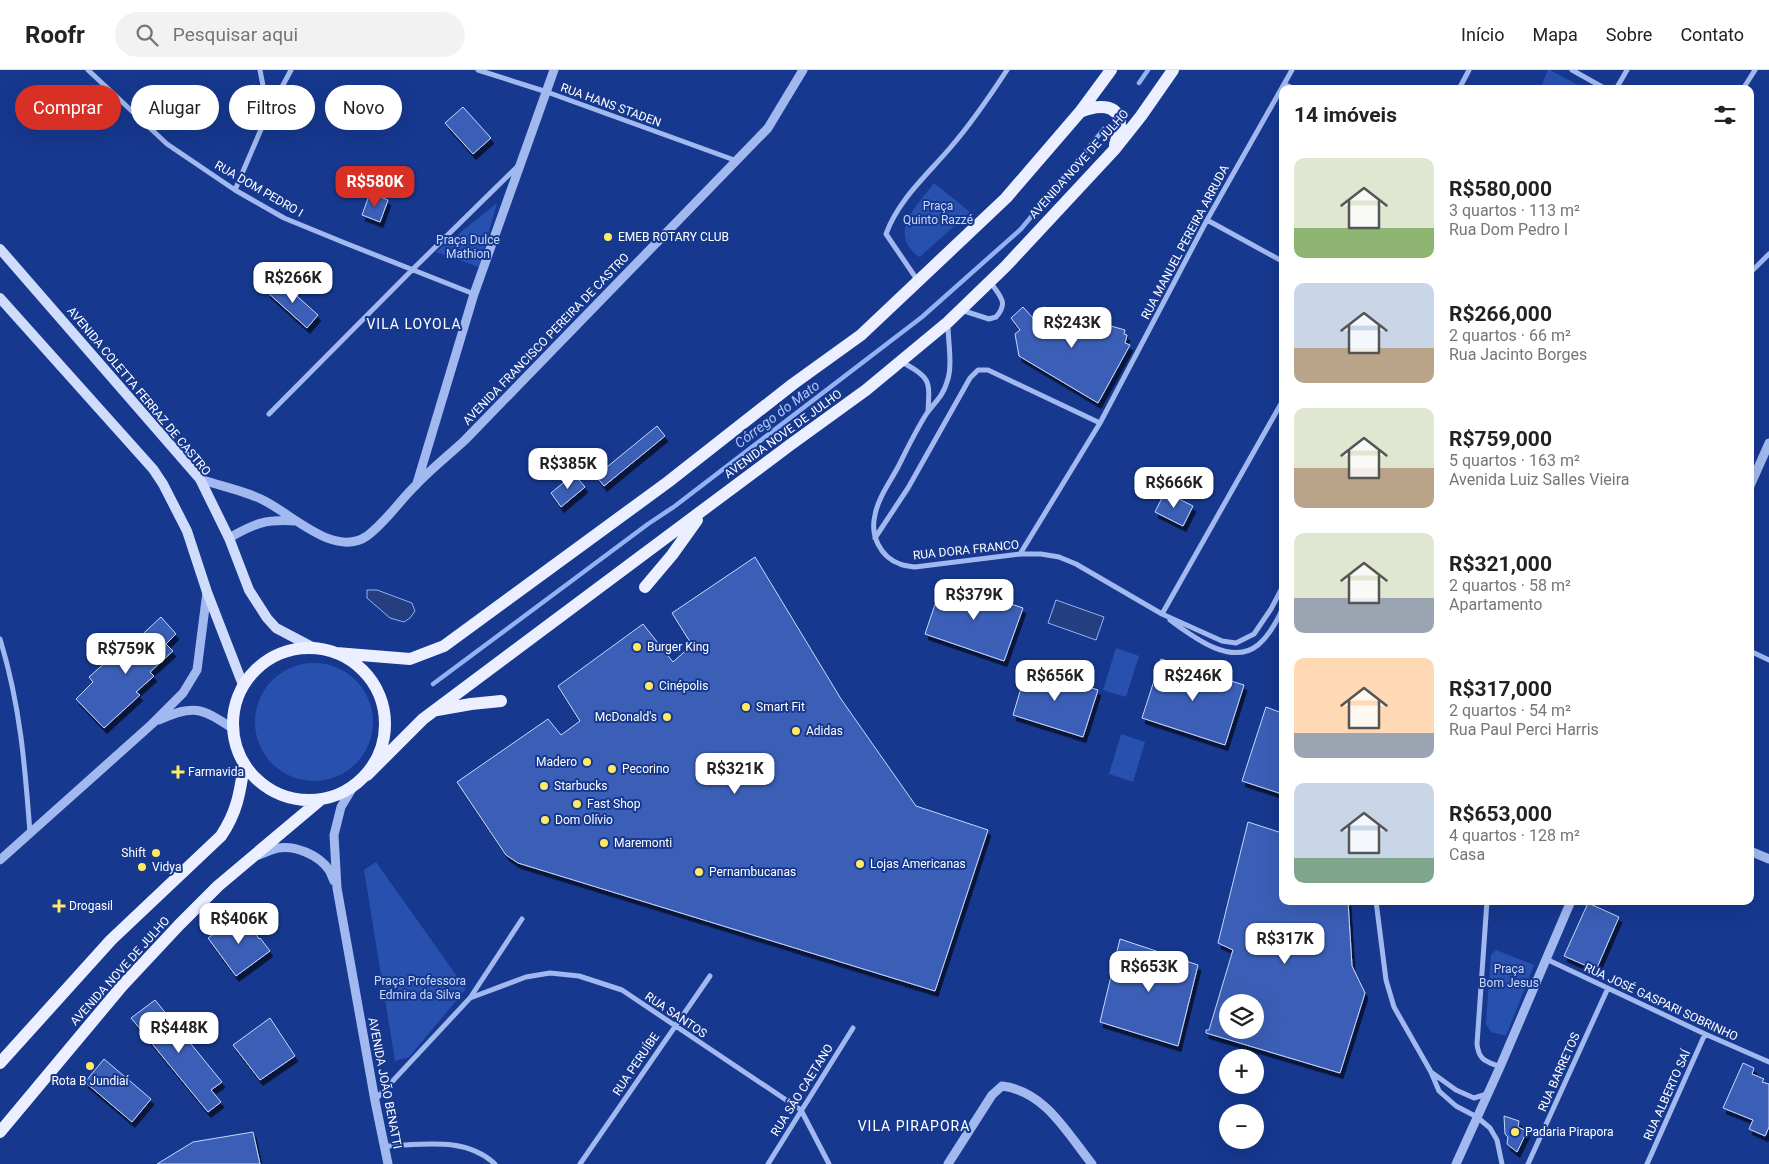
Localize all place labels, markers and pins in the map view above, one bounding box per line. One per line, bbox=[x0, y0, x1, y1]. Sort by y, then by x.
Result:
pin: R$580K bbox=[334, 166, 416, 208]
place label: EMEB ROTARY CLUB bbox=[618, 230, 729, 244]
marker: EMEB ROTARY CLUB bbox=[602, 231, 614, 243]
pin: R$266K bbox=[252, 262, 334, 304]
pin: R$243K bbox=[1031, 306, 1113, 349]
pin: R$385K bbox=[527, 448, 609, 490]
pin: R$666K bbox=[1133, 466, 1215, 509]
pin: R$379K bbox=[933, 578, 1015, 621]
pin: R$759K bbox=[85, 632, 167, 675]
place label: Burger King bbox=[647, 640, 709, 654]
marker: Burger King bbox=[631, 641, 643, 653]
pin: R$656K bbox=[1014, 660, 1096, 702]
pin: R$246K bbox=[1152, 660, 1234, 702]
place label: Cinépolis bbox=[659, 679, 708, 693]
marker: Cinépolis bbox=[643, 680, 655, 692]
place label: Smart Fit bbox=[756, 700, 805, 714]
marker: Smart Fit bbox=[740, 701, 752, 713]
place label: McDonald's bbox=[595, 710, 657, 724]
marker: McDonald's bbox=[661, 711, 673, 723]
place label: Adidas bbox=[806, 724, 843, 738]
marker: Adidas bbox=[790, 725, 802, 737]
pin: R$321K bbox=[694, 752, 776, 795]
place label: Madero bbox=[536, 755, 577, 769]
marker: Madero bbox=[581, 756, 593, 768]
place label: Pecorino bbox=[622, 762, 670, 776]
marker: Pecorino bbox=[606, 763, 618, 775]
place label: Farmavida bbox=[188, 765, 244, 779]
marker: Farmavida bbox=[172, 766, 184, 778]
place label: Starbucks bbox=[554, 779, 608, 793]
marker: Starbucks bbox=[538, 780, 550, 792]
place label: Fast Shop bbox=[587, 797, 641, 811]
marker: Fast Shop bbox=[571, 798, 583, 810]
place label: Dom Olívio bbox=[555, 813, 613, 827]
marker: Dom Olívio bbox=[539, 814, 551, 826]
place label: Maremonti bbox=[614, 836, 672, 850]
marker: Maremonti bbox=[598, 837, 610, 849]
place label: Shift bbox=[121, 846, 146, 860]
marker: Shift bbox=[150, 847, 162, 859]
place label: Lojas Americanas bbox=[870, 857, 966, 871]
marker: Lojas Americanas bbox=[854, 858, 866, 870]
place label: Vidya bbox=[152, 860, 181, 874]
marker: Vidya bbox=[136, 861, 148, 873]
place label: Pernambucanas bbox=[709, 865, 796, 879]
marker: Pernambucanas bbox=[693, 866, 705, 878]
place label: Drogasil bbox=[69, 899, 113, 913]
marker: Drogasil bbox=[53, 900, 65, 912]
pin: R$406K bbox=[198, 902, 280, 945]
pin: R$317K bbox=[1244, 922, 1326, 965]
pin: R$653K bbox=[1108, 950, 1190, 993]
pin: R$448K bbox=[138, 1012, 220, 1054]
marker: Rota B Jundiaí bbox=[84, 1060, 96, 1072]
place label: Rota B Jundiaí bbox=[51, 1074, 130, 1088]
place label: Padaria Pirapora bbox=[1525, 1125, 1614, 1139]
marker: Padaria Pirapora bbox=[1509, 1126, 1521, 1138]

